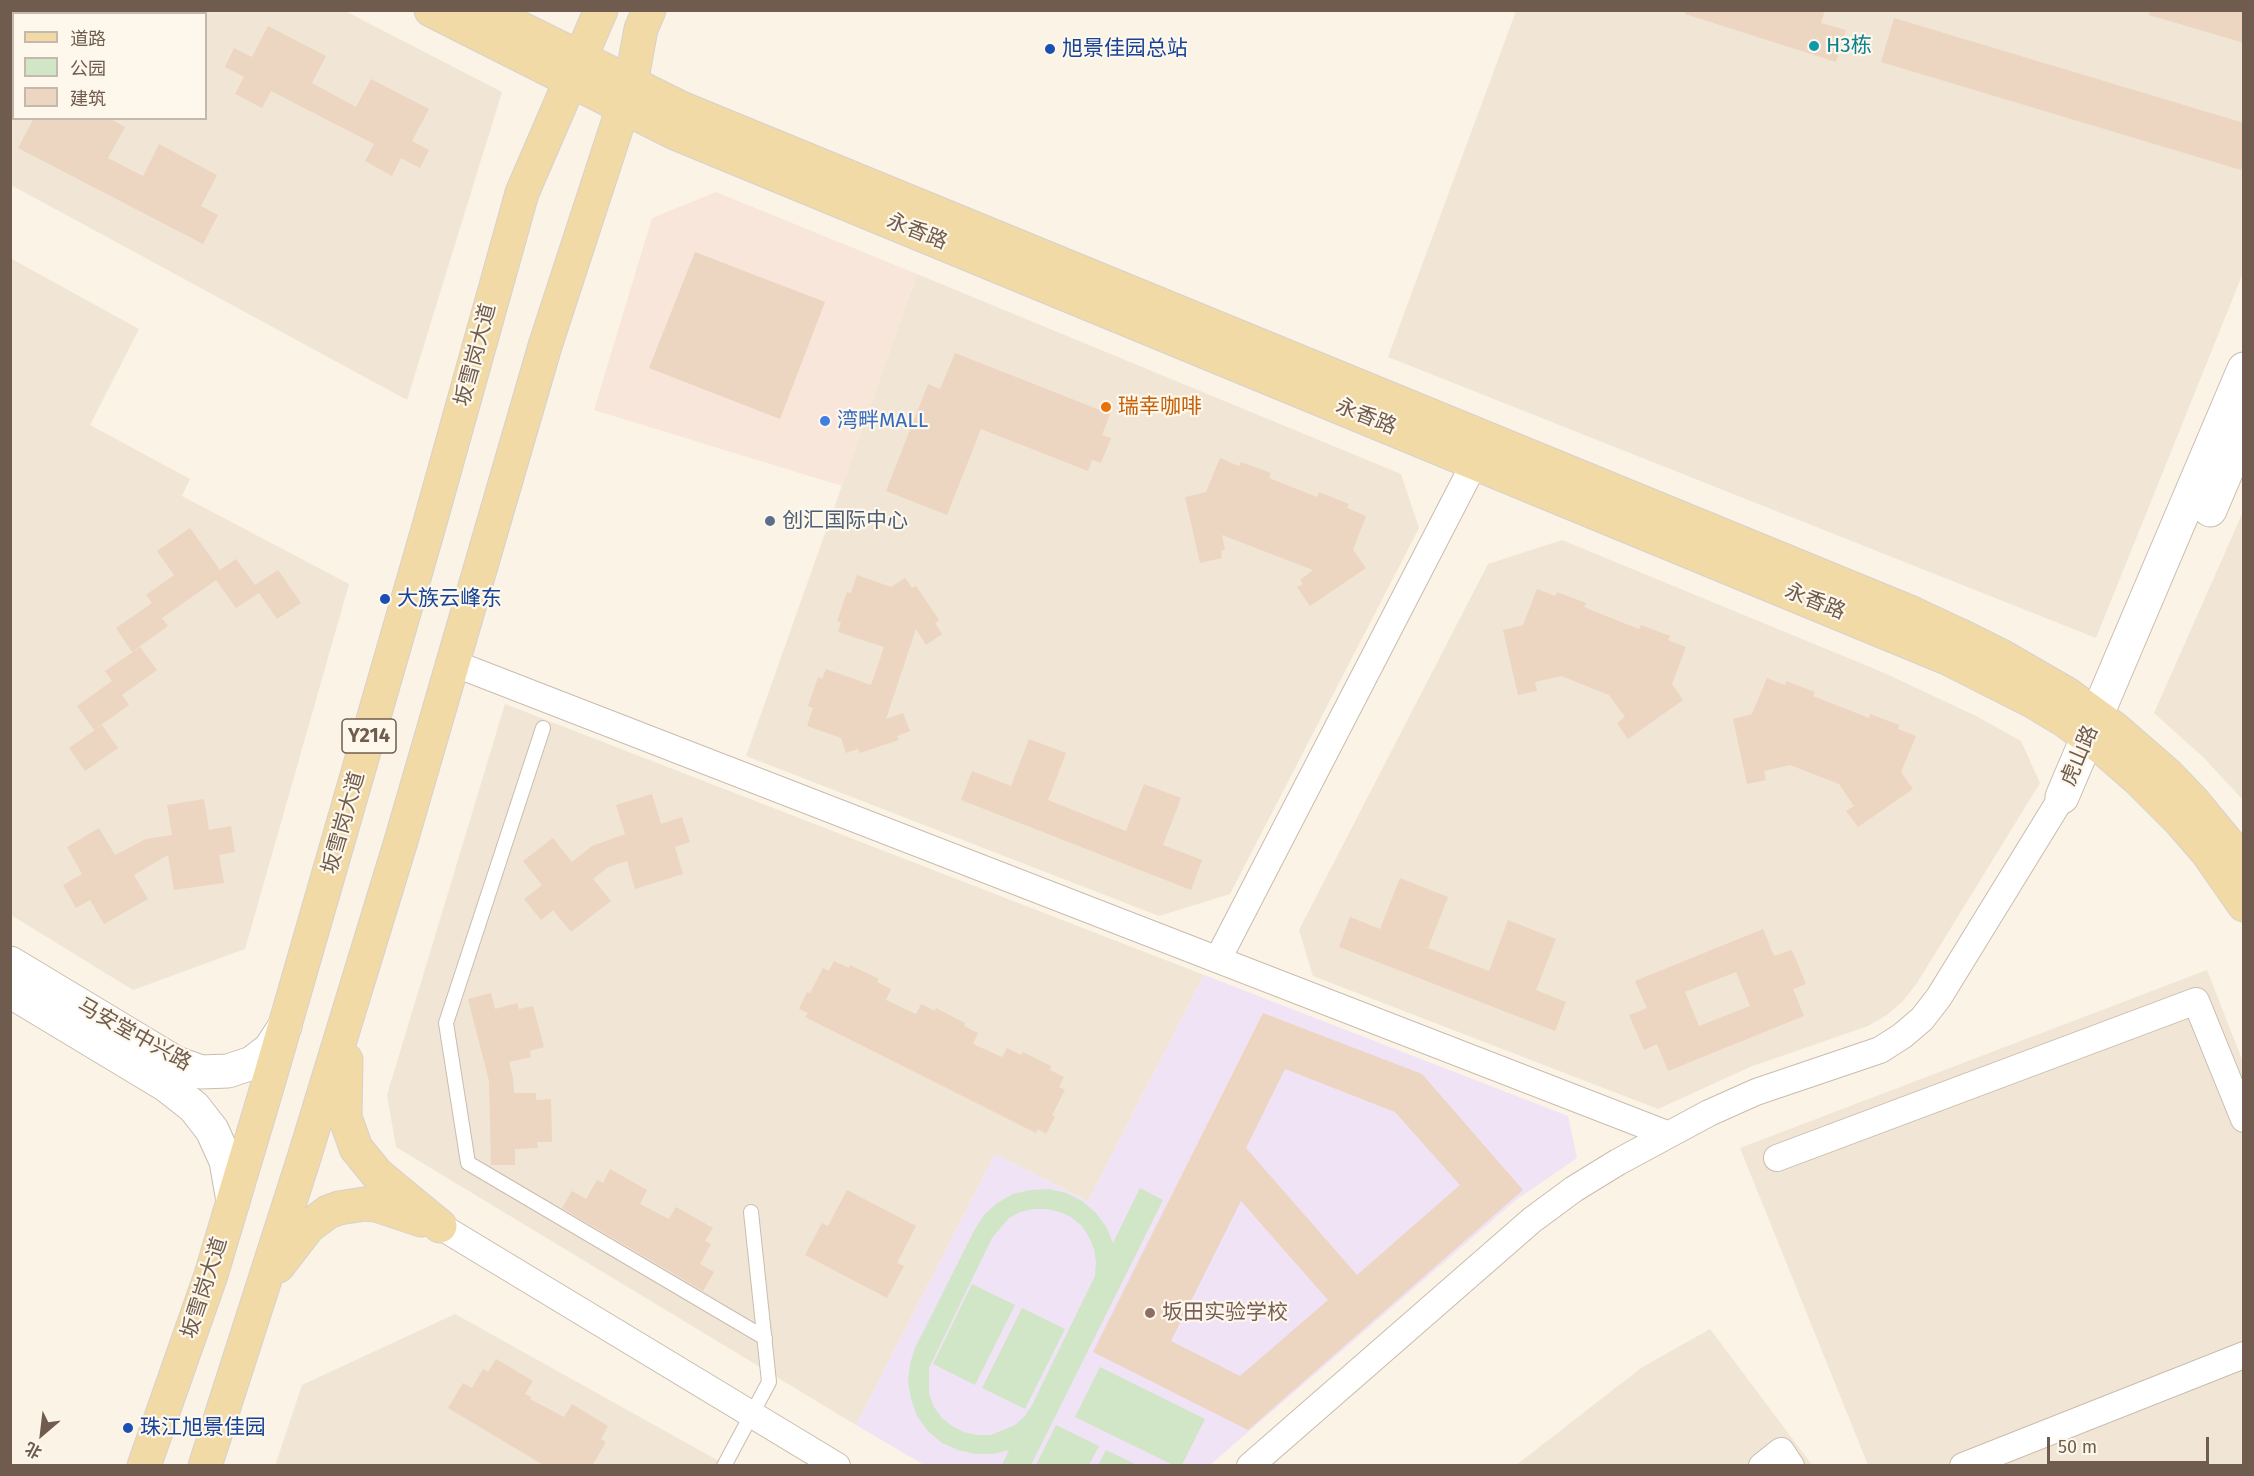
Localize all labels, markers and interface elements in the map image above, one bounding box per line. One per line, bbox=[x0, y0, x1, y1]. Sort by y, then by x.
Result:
legend bbox=[12, 12, 207, 120]
text: 道路 bbox=[70, 28, 106, 50]
place label: H3栋 bbox=[1826, 33, 1872, 59]
place label: 旭景佳园总站 bbox=[1062, 36, 1188, 62]
marker: H3栋 bbox=[1807, 39, 1821, 53]
marker: 旭景佳园总站 bbox=[1043, 42, 1057, 56]
text: 公园 bbox=[70, 58, 106, 80]
text: 建筑 bbox=[70, 88, 106, 110]
street label: 永香路 bbox=[883, 209, 951, 255]
street label: 坂雪岗大道 bbox=[450, 301, 502, 409]
place label: 瑞幸咖啡 bbox=[1118, 394, 1202, 420]
street label: 永香路 bbox=[1332, 394, 1400, 440]
marker: 瑞幸咖啡 bbox=[1099, 400, 1113, 414]
place label: 湾畔MALL bbox=[837, 408, 928, 434]
marker: 湾畔MALL bbox=[818, 414, 832, 428]
place label: 创汇国际中心 bbox=[782, 508, 908, 534]
marker: 创汇国际中心 bbox=[763, 514, 777, 528]
street label: 永香路 bbox=[1781, 579, 1849, 625]
place label: 大族云峰东 bbox=[397, 586, 502, 612]
marker: 大族云峰东 bbox=[378, 592, 392, 606]
road number: Y214 bbox=[342, 719, 396, 753]
street label: 虎山路 bbox=[2056, 722, 2104, 790]
street label: 坂雪岗大道 bbox=[317, 769, 371, 877]
street label: 马安堂中兴路 bbox=[73, 993, 195, 1077]
street label: 坂雪岗大道 bbox=[177, 1234, 233, 1342]
place label: 坂田实验学校 bbox=[1162, 1300, 1288, 1326]
marker: 坂田实验学校 bbox=[1143, 1306, 1157, 1320]
north arrow bbox=[12, 1404, 72, 1464]
place label: 珠江旭景佳园 bbox=[140, 1415, 266, 1441]
marker: 珠江旭景佳园 bbox=[121, 1421, 135, 1435]
scale bar bbox=[2050, 1425, 2212, 1463]
text: 50 m bbox=[2058, 1436, 2097, 1458]
text: 北 bbox=[22, 1438, 45, 1462]

